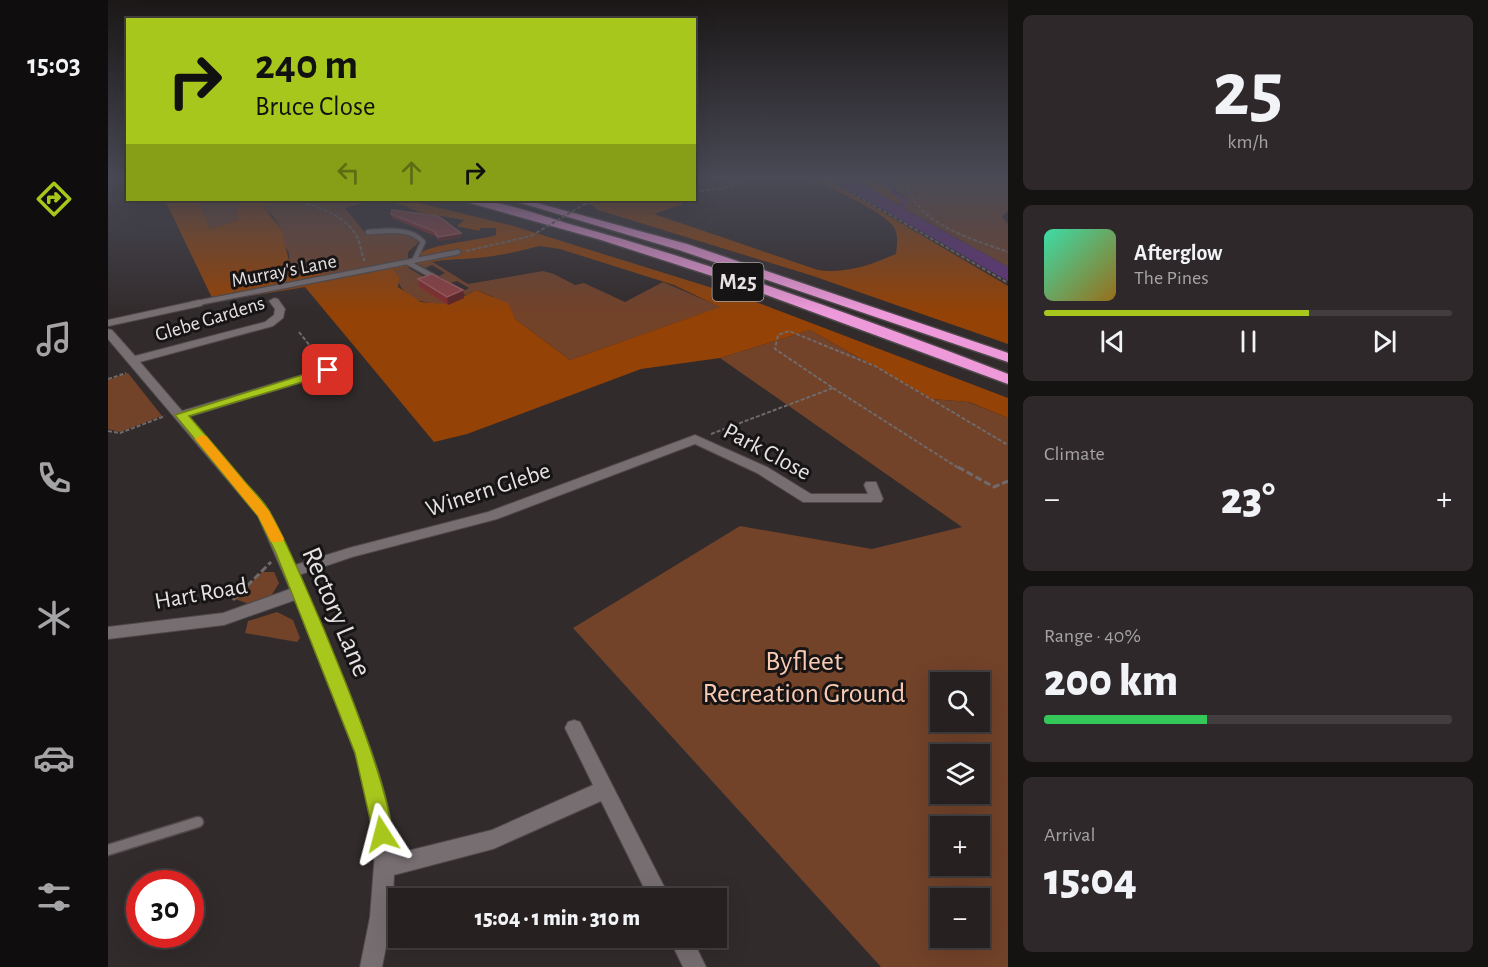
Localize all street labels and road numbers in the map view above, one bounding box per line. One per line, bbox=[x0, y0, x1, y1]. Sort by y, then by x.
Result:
street label: Murray's Lane bbox=[230, 251, 338, 291]
road number: M25 bbox=[712, 263, 764, 301]
street label: Glebe Gardens bbox=[153, 293, 267, 345]
street label: Park Close bbox=[719, 419, 815, 485]
street label: Winern Glebe bbox=[423, 459, 553, 521]
street label: Rectory Lane bbox=[296, 543, 376, 681]
street label: Hart Road bbox=[153, 574, 249, 614]

